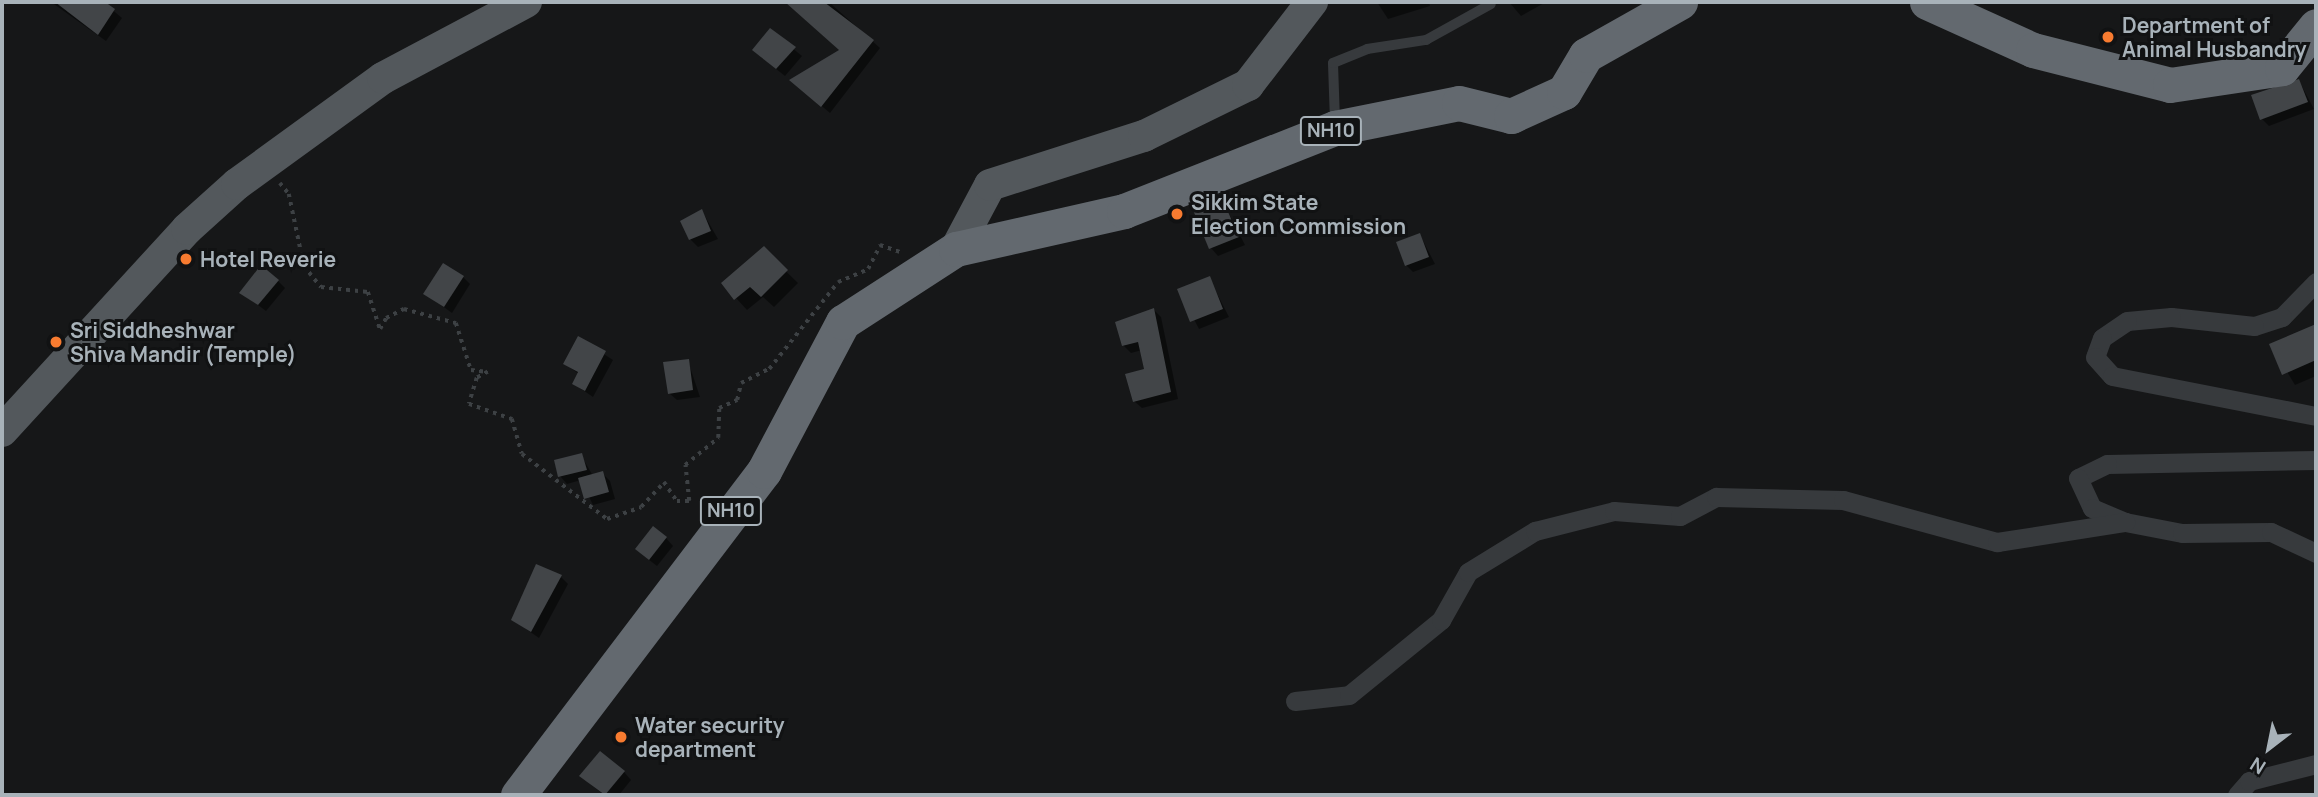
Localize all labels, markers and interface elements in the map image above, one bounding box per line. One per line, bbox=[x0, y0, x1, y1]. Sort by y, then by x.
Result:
place label: Department of Animal Husbandry bbox=[2122, 12, 2307, 62]
marker: Department of Animal Husbandry bbox=[2100, 29, 2116, 45]
road number: NH10 bbox=[1300, 116, 1362, 146]
place label: Sikkim State Election Commission bbox=[1191, 189, 1406, 239]
marker: Sikkim State Election Commission bbox=[1169, 206, 1185, 222]
place label: Hotel Reverie bbox=[200, 246, 336, 272]
marker: Hotel Reverie bbox=[178, 251, 194, 267]
place label: Sri Siddheshwar Shiva Mandir (Temple) bbox=[70, 317, 296, 367]
marker: Sri Siddheshwar Shiva Mandir (Temple) bbox=[48, 334, 64, 350]
road number: NH10 bbox=[700, 496, 762, 526]
place label: Water security department bbox=[635, 712, 784, 762]
north arrow bbox=[2234, 713, 2304, 783]
marker: Water security department bbox=[613, 729, 629, 745]
text: N bbox=[2245, 751, 2271, 780]

